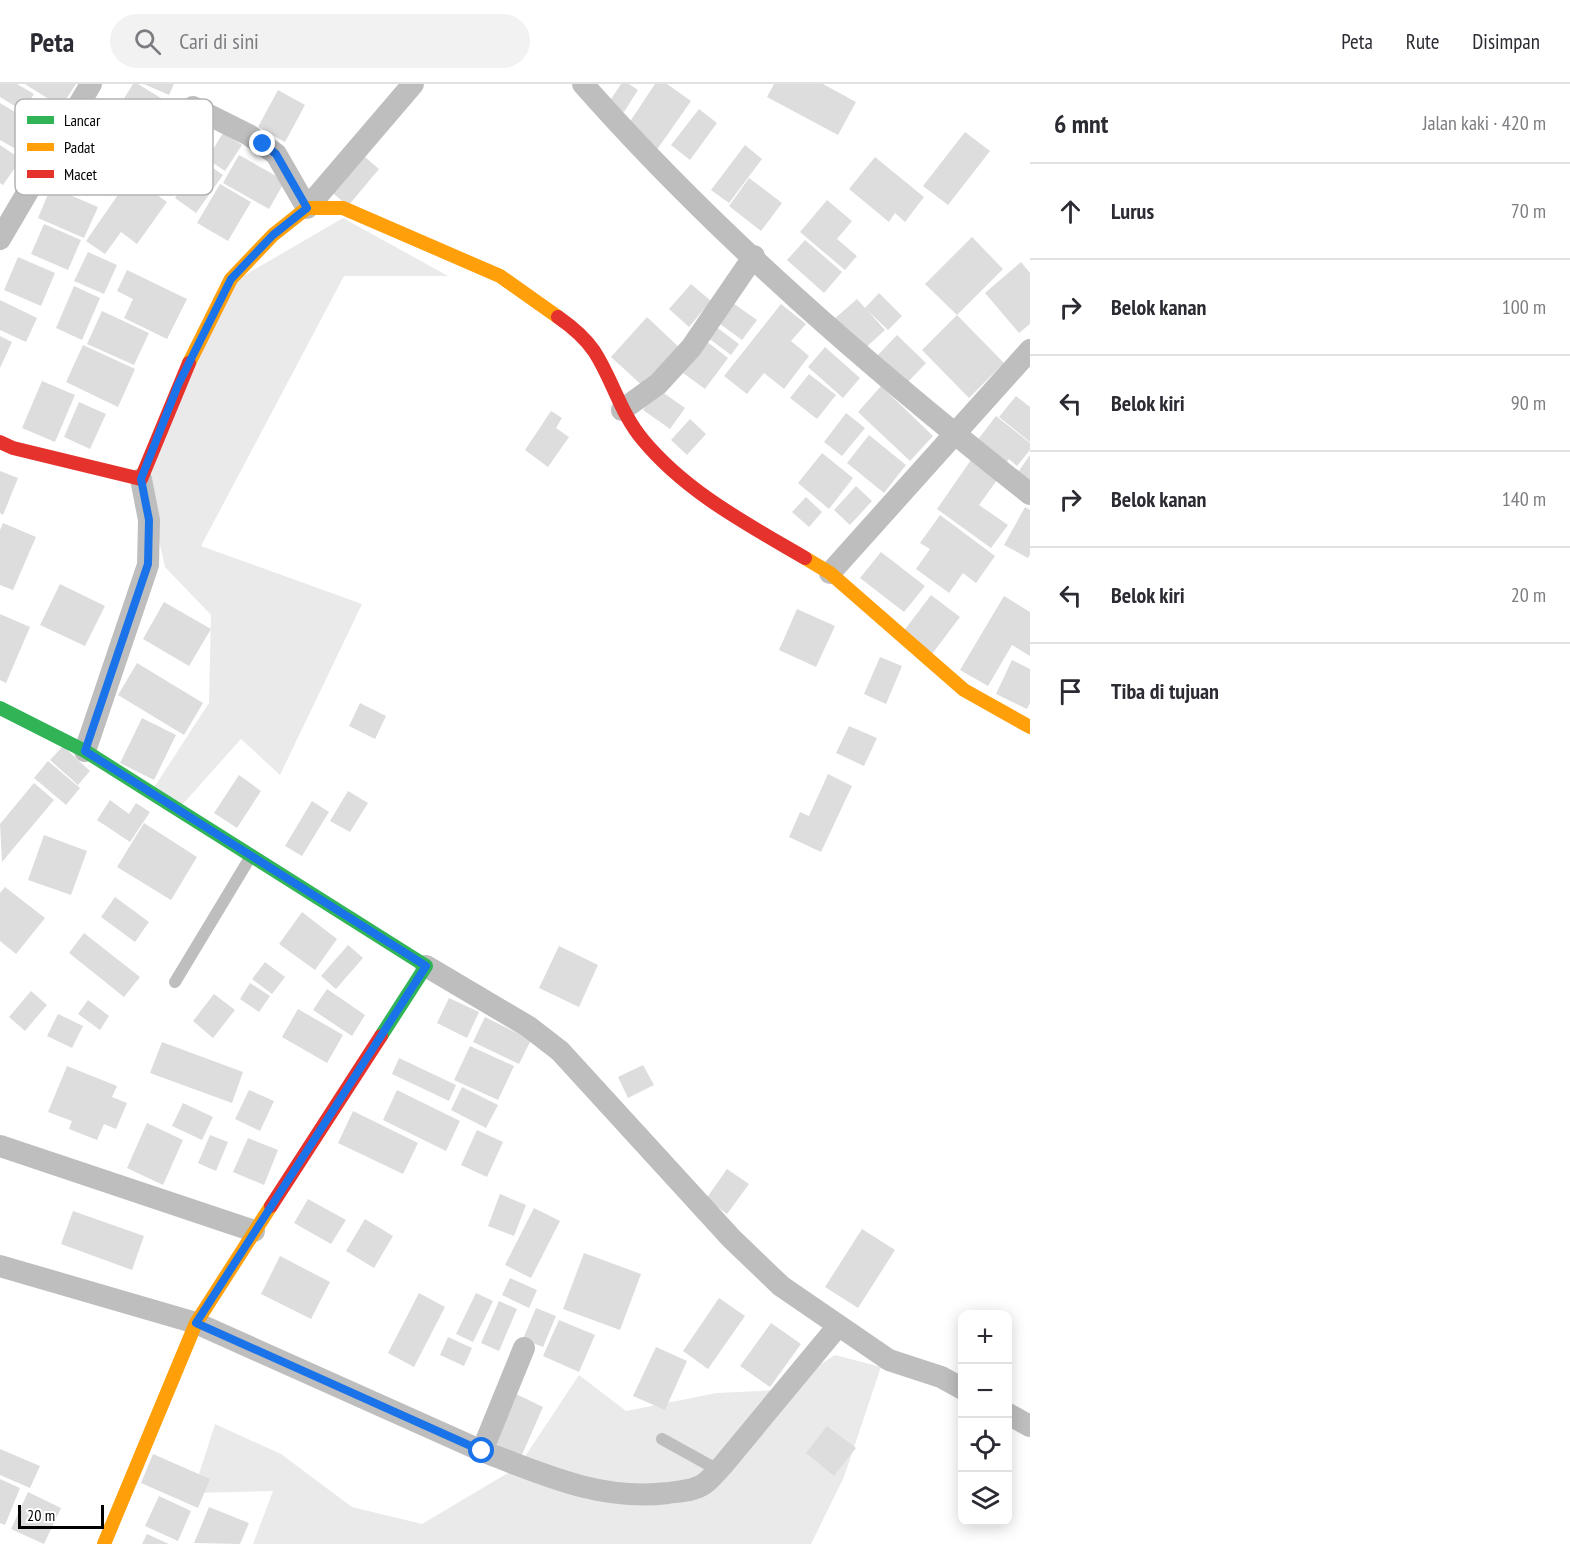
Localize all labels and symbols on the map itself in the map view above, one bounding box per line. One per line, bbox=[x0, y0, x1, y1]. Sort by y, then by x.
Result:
legend bbox=[15, 99, 213, 195]
text: Lancar bbox=[64, 110, 101, 130]
route end bbox=[249, 130, 275, 156]
text: Padat bbox=[64, 137, 96, 157]
text: Macet bbox=[64, 164, 98, 184]
route start bbox=[468, 1437, 494, 1463]
scale bar bbox=[18, 1502, 104, 1530]

